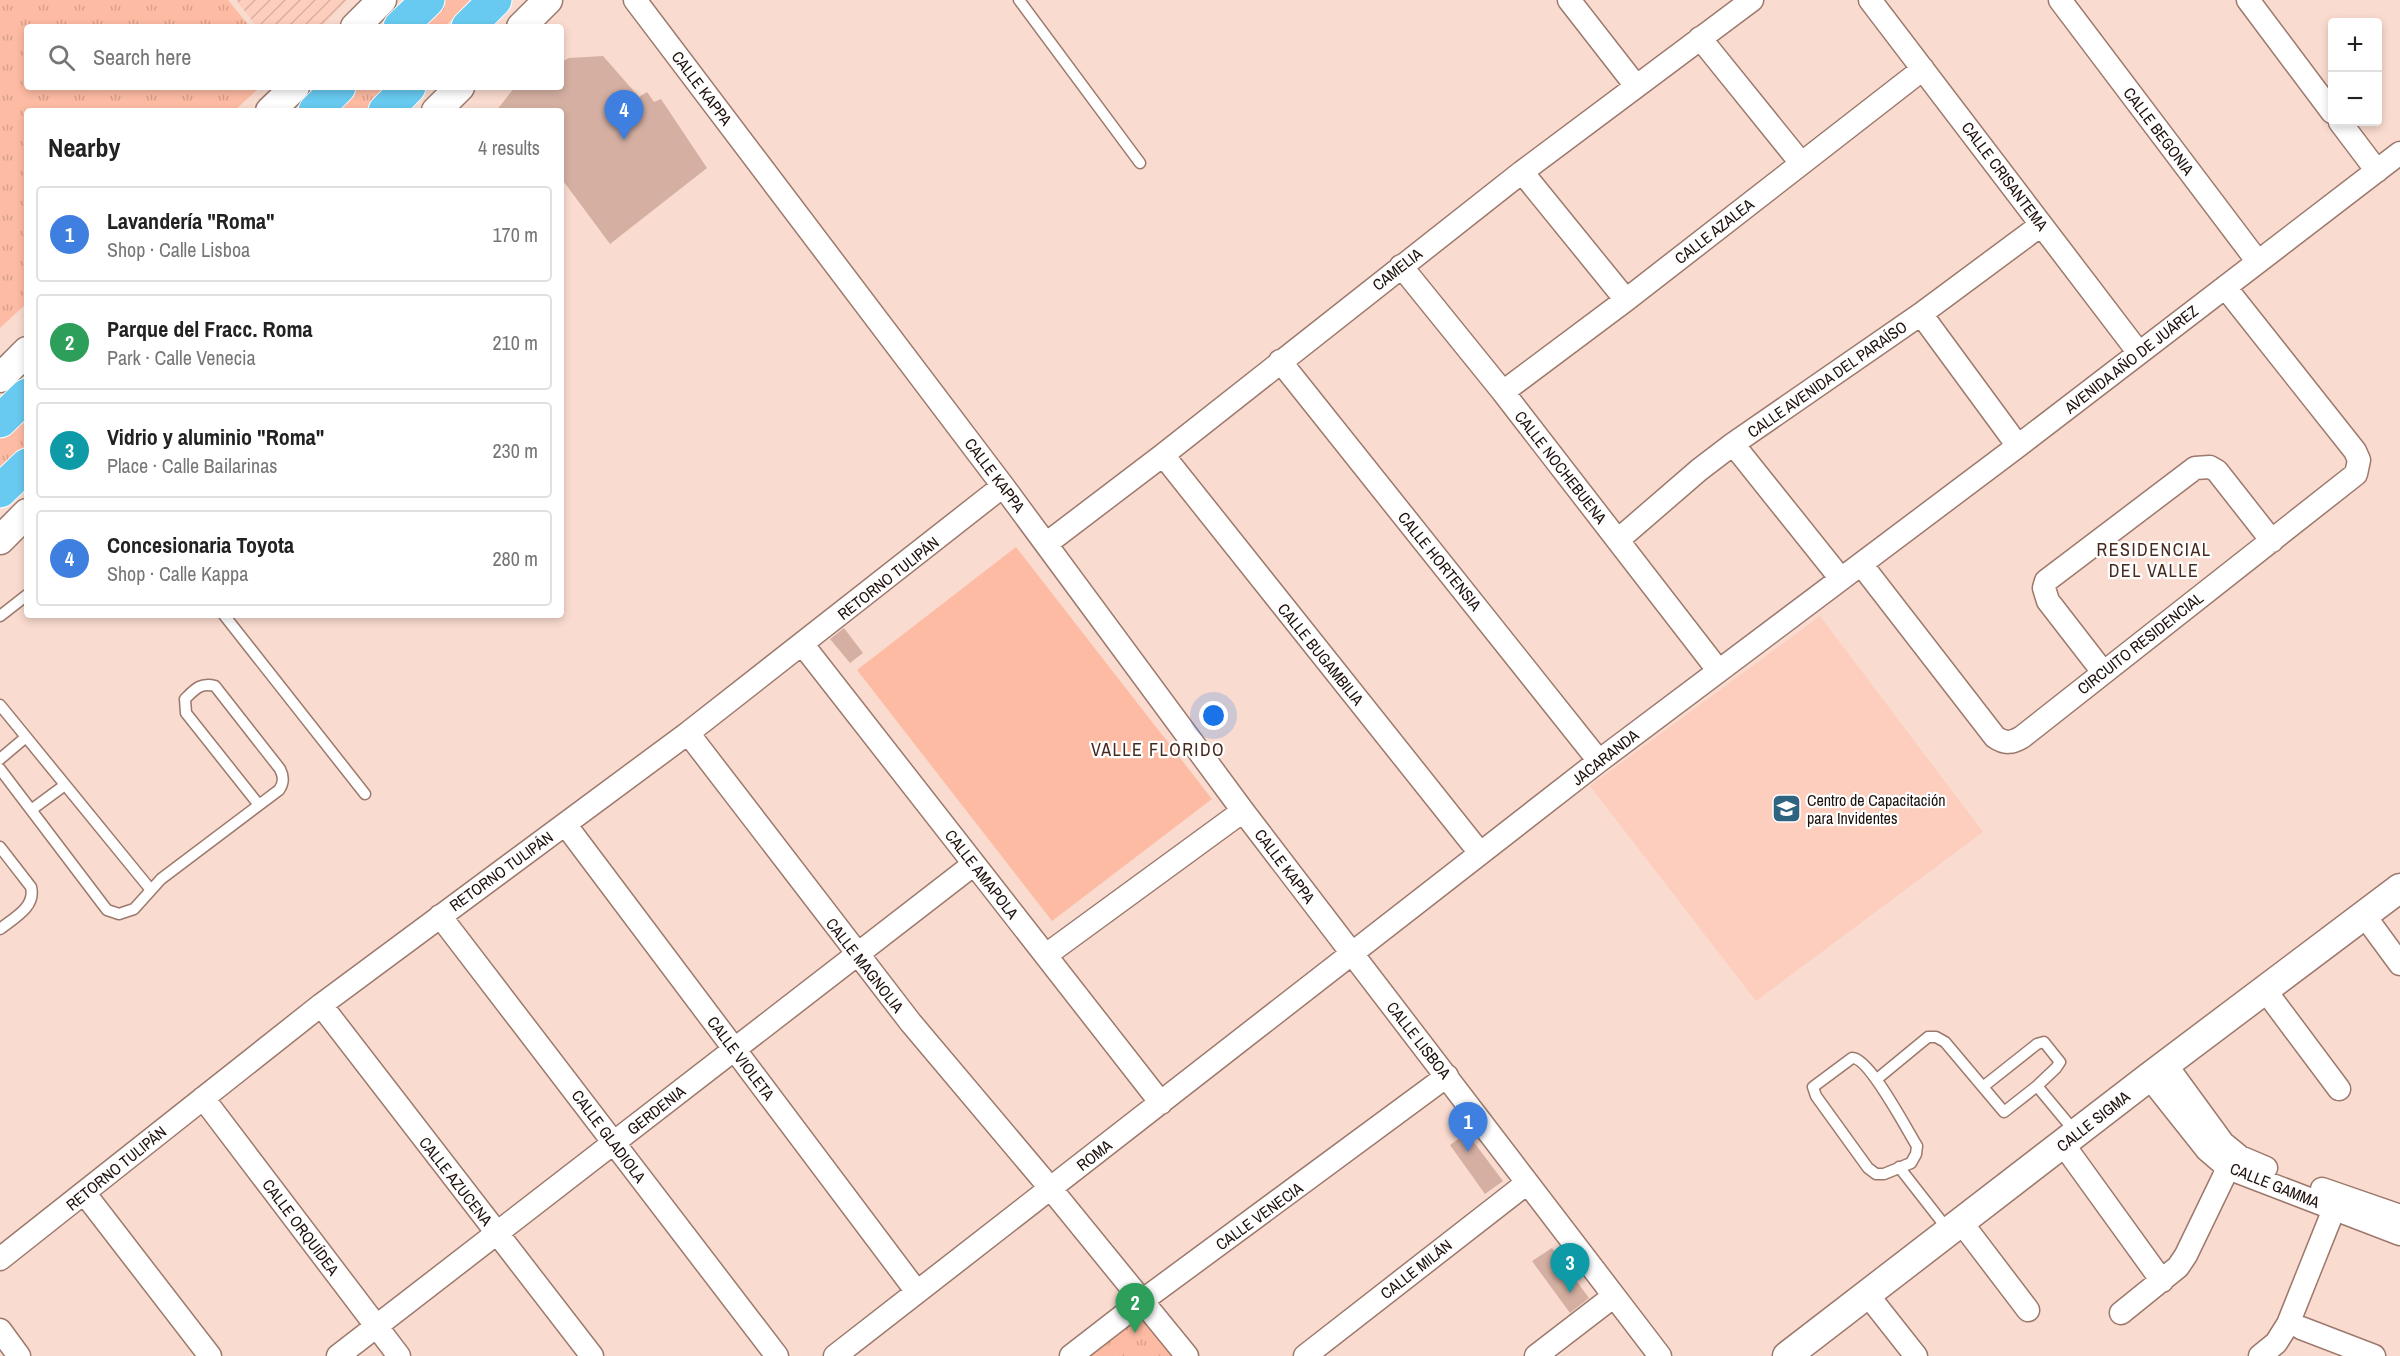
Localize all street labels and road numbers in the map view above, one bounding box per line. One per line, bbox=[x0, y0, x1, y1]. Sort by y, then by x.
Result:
street label: CALLE KAPPA bbox=[667, 46, 737, 130]
street label: CALLE BEGONIA bbox=[2119, 82, 2200, 180]
street label: CALLE CRISANTEMA bbox=[1957, 117, 2053, 235]
street label: CALLE AZALEA bbox=[1670, 193, 1758, 269]
street label: CAMELIA bbox=[1368, 242, 1427, 295]
street label: AVENIDA AÑO DE JUÁREZ bbox=[2059, 300, 2202, 419]
street label: CALLE AVENIDA DEL PARAÍSO bbox=[1743, 315, 1911, 443]
street label: CALLE NOCHEBUENA bbox=[1510, 406, 1612, 528]
street label: CALLE KAPPA bbox=[960, 433, 1030, 517]
street label: CALLE HORTENSIA bbox=[1393, 507, 1487, 615]
street label: RETORNO TULIPÁN bbox=[833, 531, 943, 625]
street label: CIRCUITO RESIDENCIAL bbox=[2072, 586, 2208, 699]
street label: CALLE BUGAMBILIA bbox=[1273, 598, 1369, 710]
street label: JACARANDA bbox=[1567, 724, 1643, 790]
street label: CALLE KAPPA bbox=[1250, 824, 1320, 908]
street label: CALLE AMAPOLA bbox=[940, 825, 1024, 923]
street label: RETORNO TULIPÁN bbox=[445, 826, 557, 916]
street label: CALLE MAGNOLIA bbox=[821, 913, 909, 1017]
street label: CALLE LISBOA bbox=[1382, 997, 1456, 1083]
street label: CALLE VIOLETA bbox=[702, 1012, 780, 1105]
street label: GERDENIA bbox=[622, 1080, 690, 1140]
street label: CALLE GLADIOLA bbox=[567, 1085, 651, 1187]
street label: CALLE SIGMA bbox=[2052, 1085, 2134, 1157]
street label: RETORNO TULIPÁN bbox=[61, 1121, 171, 1215]
street label: CALLE AZUCENA bbox=[414, 1132, 498, 1230]
street label: ROMA bbox=[1072, 1134, 1116, 1176]
street label: CALLE GAMMA bbox=[2227, 1157, 2323, 1213]
street label: CALLE ORQUÍDEA bbox=[258, 1174, 345, 1280]
street label: CALLE VENECIA bbox=[1211, 1177, 1307, 1255]
street label: CALLE MILÁN bbox=[1376, 1234, 1456, 1304]

